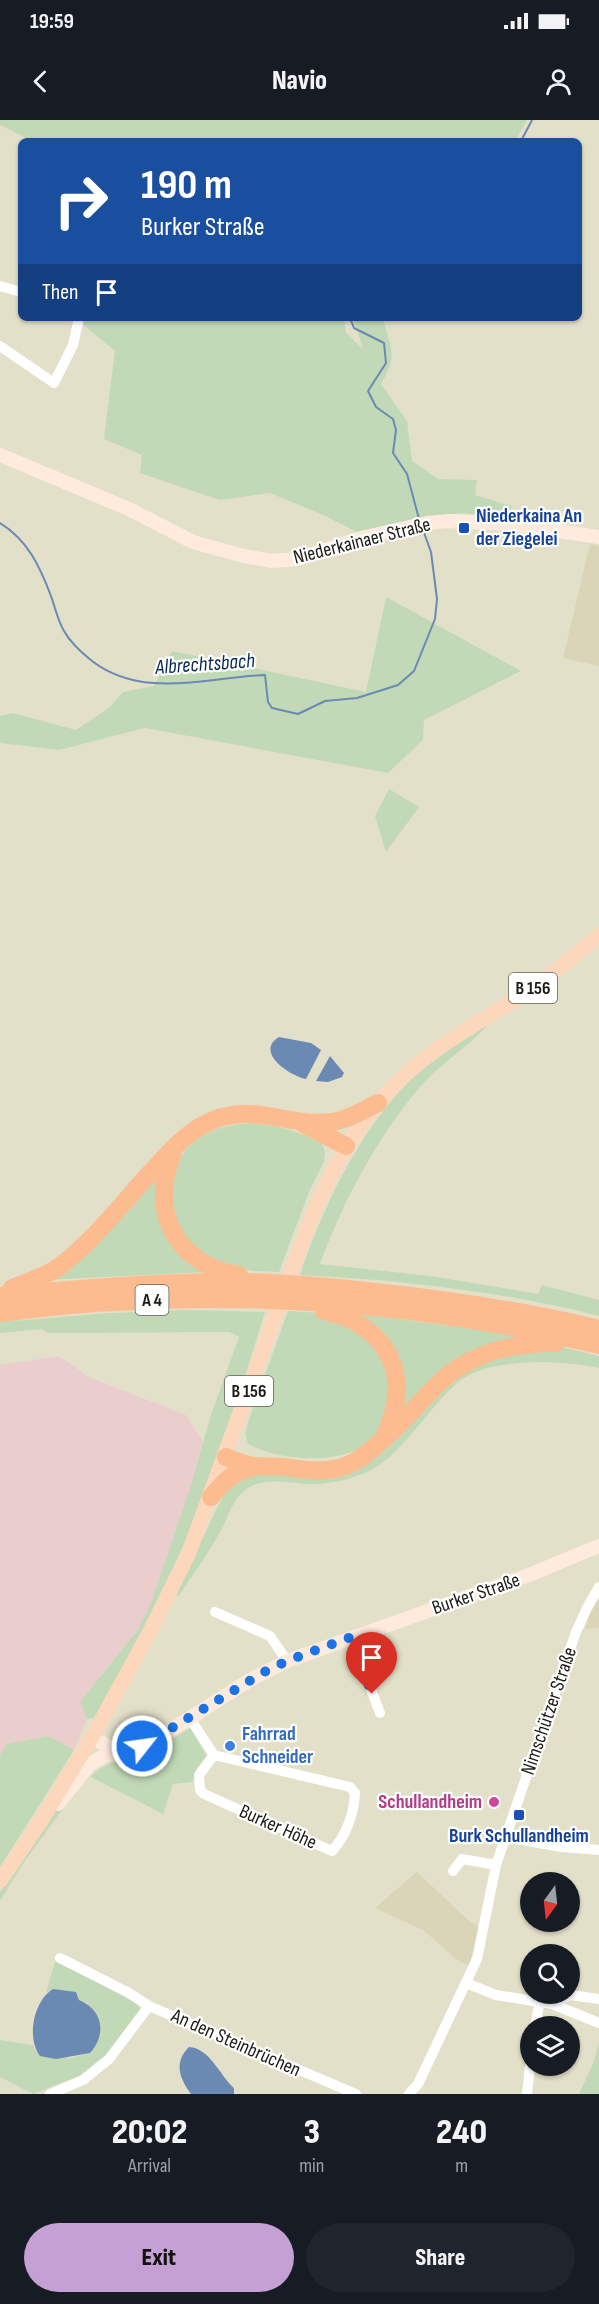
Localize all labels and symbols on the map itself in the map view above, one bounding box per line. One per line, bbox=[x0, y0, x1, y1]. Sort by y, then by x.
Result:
place label: Niederkaina An der Ziegelei bbox=[476, 504, 582, 551]
street label: Niederkainaer Straße bbox=[291, 512, 433, 570]
marker: Niederkaina An der Ziegelei bbox=[457, 521, 471, 535]
water label: Albrechtsbach bbox=[153, 648, 256, 680]
road number: B 156 bbox=[509, 973, 557, 1003]
road number: A 4 bbox=[136, 1285, 168, 1315]
road number: B 156 bbox=[225, 1376, 273, 1406]
street label: Burker Straße bbox=[429, 1568, 523, 1620]
pin bbox=[346, 1632, 397, 1694]
street label: Nimschützer Straße bbox=[516, 1644, 582, 1778]
position arrow bbox=[110, 1714, 174, 1778]
place label: Fahrrad Schneider bbox=[242, 1722, 313, 1769]
marker: Fahrrad Schneider bbox=[223, 1739, 237, 1753]
place label: Schullandheim bbox=[378, 1790, 482, 1814]
marker: Schullandheim bbox=[487, 1795, 501, 1809]
street label: Burker Höhe bbox=[236, 1799, 320, 1855]
marker: Burk Schullandheim bbox=[512, 1808, 526, 1822]
place label: Burk Schullandheim bbox=[449, 1824, 589, 1848]
north arrow bbox=[520, 1872, 580, 1932]
street label: An den Steinbrüchen bbox=[167, 2003, 304, 2082]

